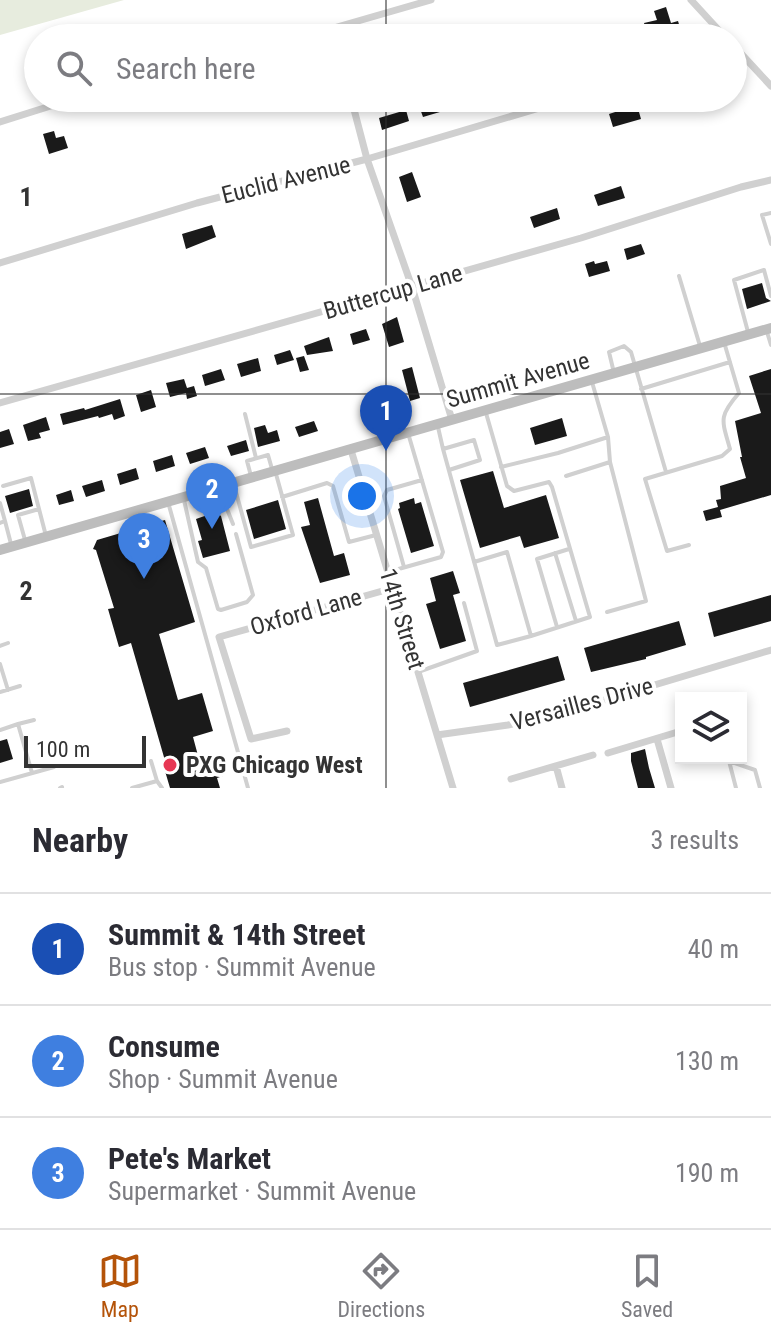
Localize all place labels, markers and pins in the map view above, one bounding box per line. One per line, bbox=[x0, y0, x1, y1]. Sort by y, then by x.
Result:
pin: 1 bbox=[360, 385, 412, 451]
pin: 2 bbox=[186, 463, 238, 529]
pin: 3 bbox=[118, 513, 170, 579]
place label: PXG Chicago West bbox=[186, 751, 363, 779]
marker: PXG Chicago West bbox=[161, 756, 179, 774]

